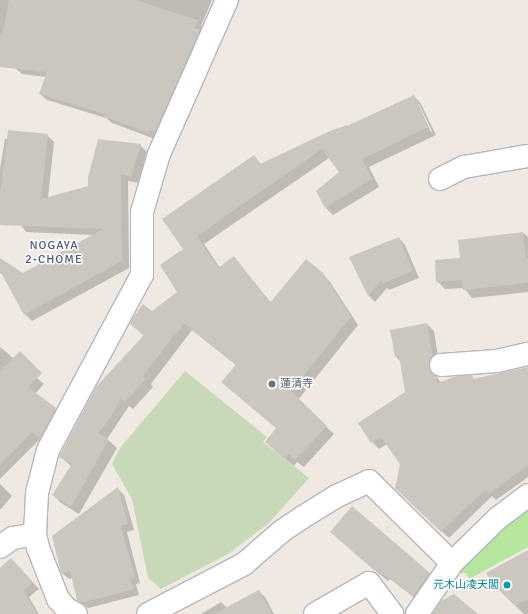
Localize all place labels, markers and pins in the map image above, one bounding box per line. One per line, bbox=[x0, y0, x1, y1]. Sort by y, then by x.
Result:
place label: 蓮清寺 bbox=[280, 377, 313, 391]
marker: 蓮清寺 bbox=[267, 379, 277, 389]
place label: 元木山凌天閣 bbox=[433, 578, 499, 592]
marker: 元木山凌天閣 bbox=[502, 580, 512, 590]

